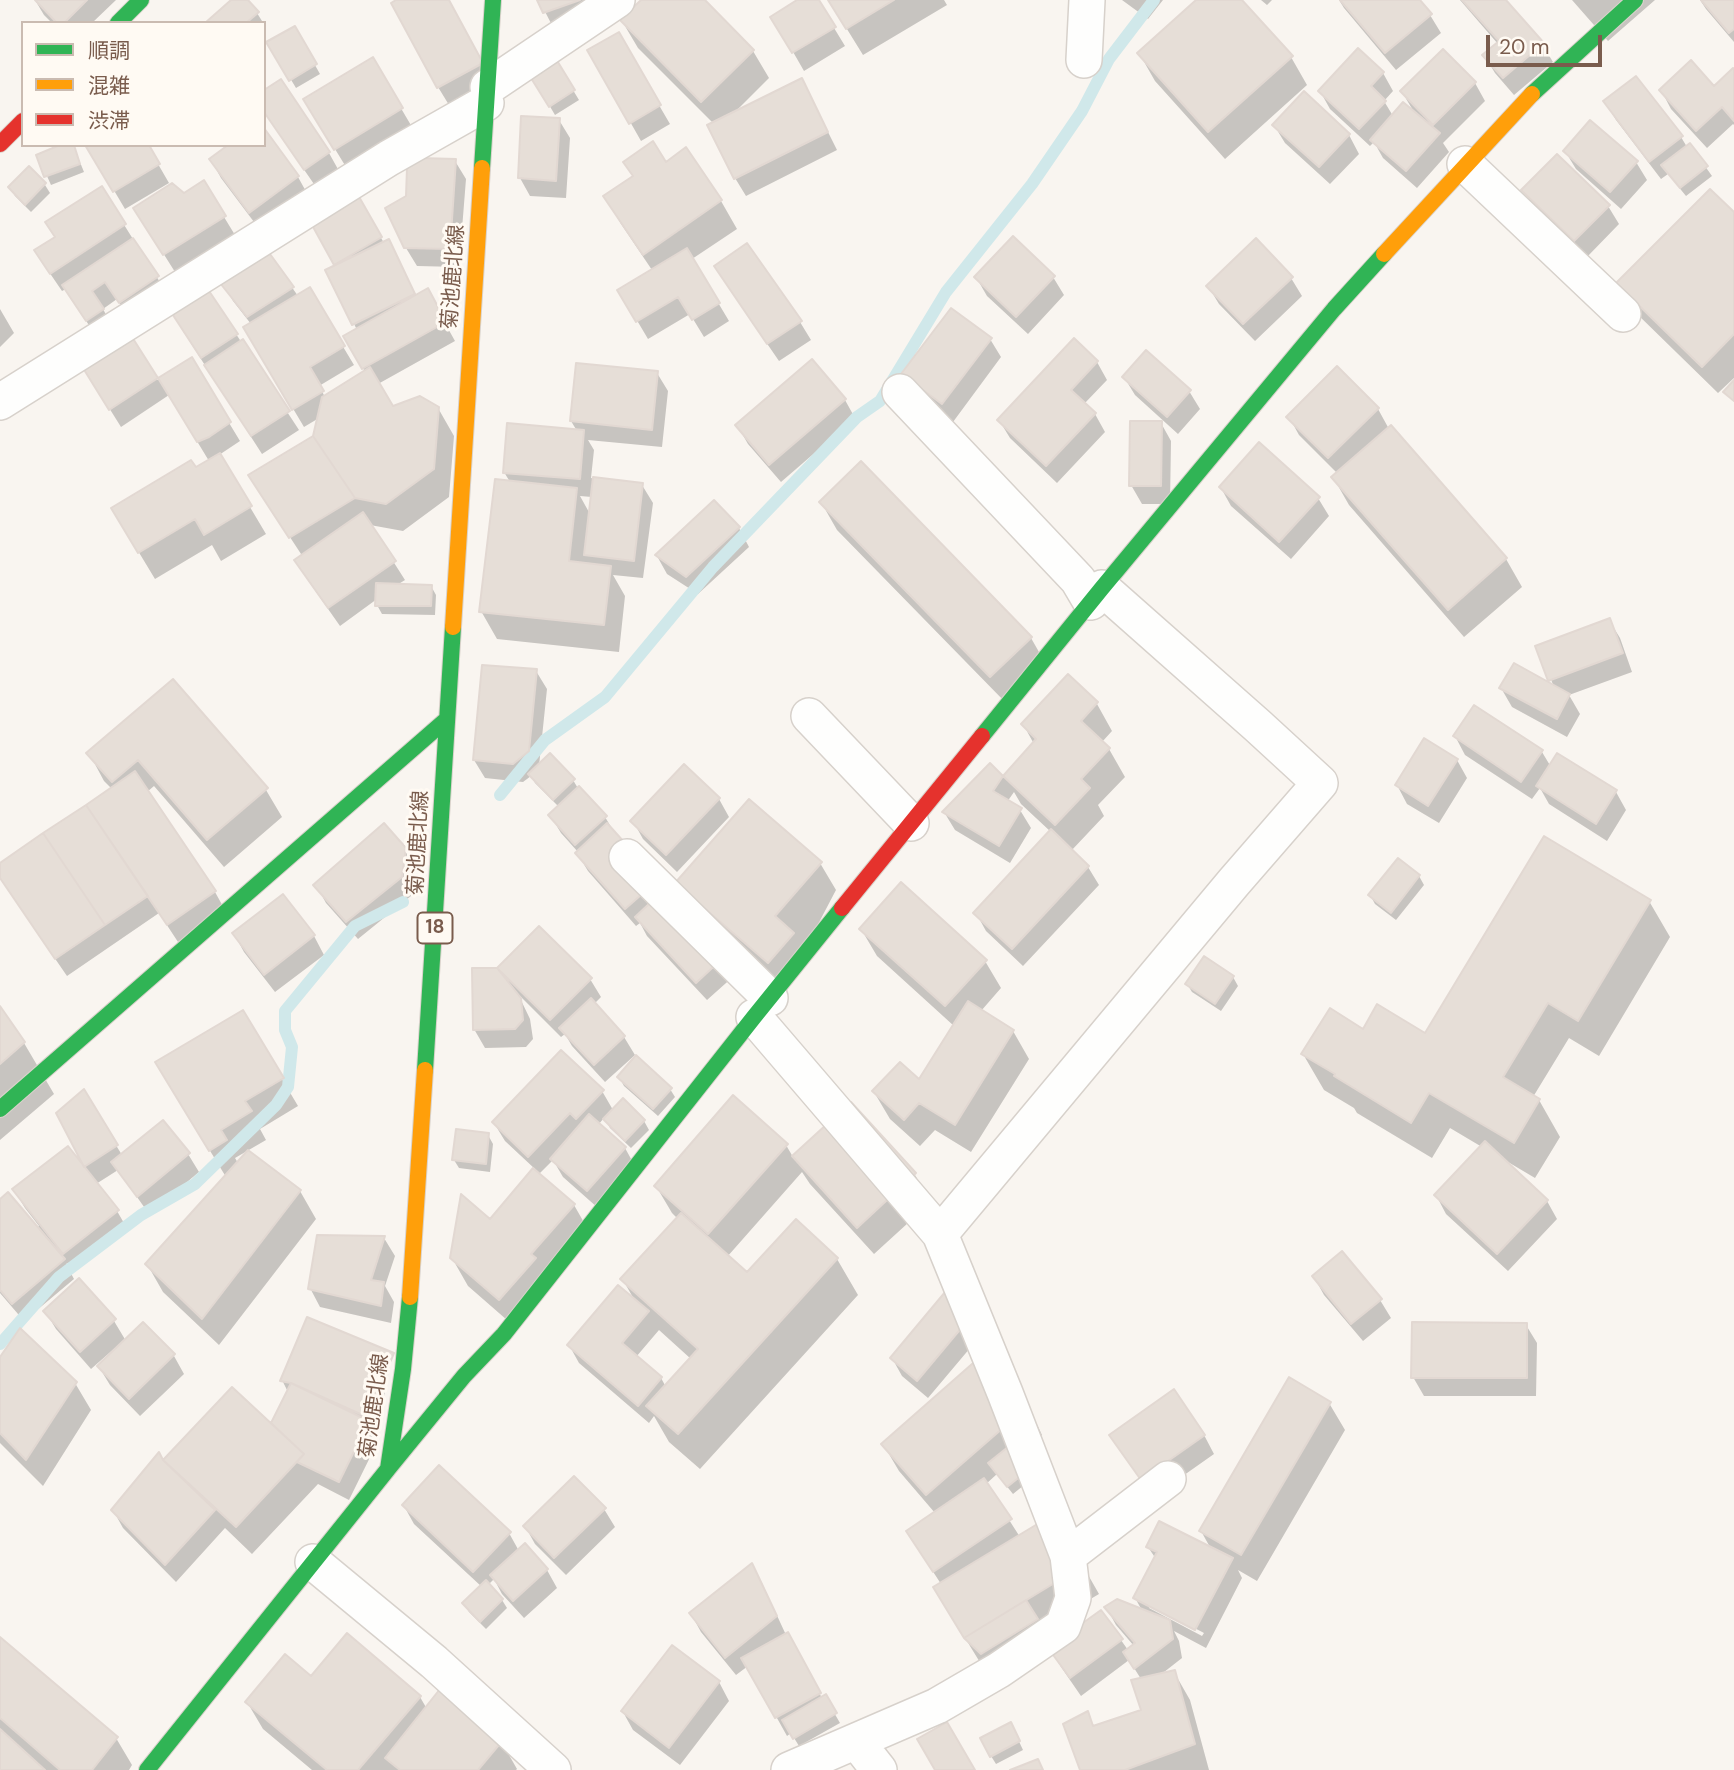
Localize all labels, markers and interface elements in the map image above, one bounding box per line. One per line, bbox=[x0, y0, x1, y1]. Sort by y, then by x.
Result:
legend bbox=[21, 21, 266, 147]
scale bar bbox=[1489, 21, 1604, 65]
text: 20 m bbox=[1499, 33, 1550, 61]
text: 順調 bbox=[88, 37, 130, 65]
text: 混雑 bbox=[88, 72, 130, 100]
text: 渋滞 bbox=[88, 107, 130, 135]
street label: 菊池鹿北線 bbox=[438, 224, 470, 330]
street label: 菊池鹿北線 bbox=[404, 790, 434, 896]
road number: 18 bbox=[418, 912, 452, 944]
street label: 菊池鹿北線 bbox=[355, 1352, 395, 1460]

